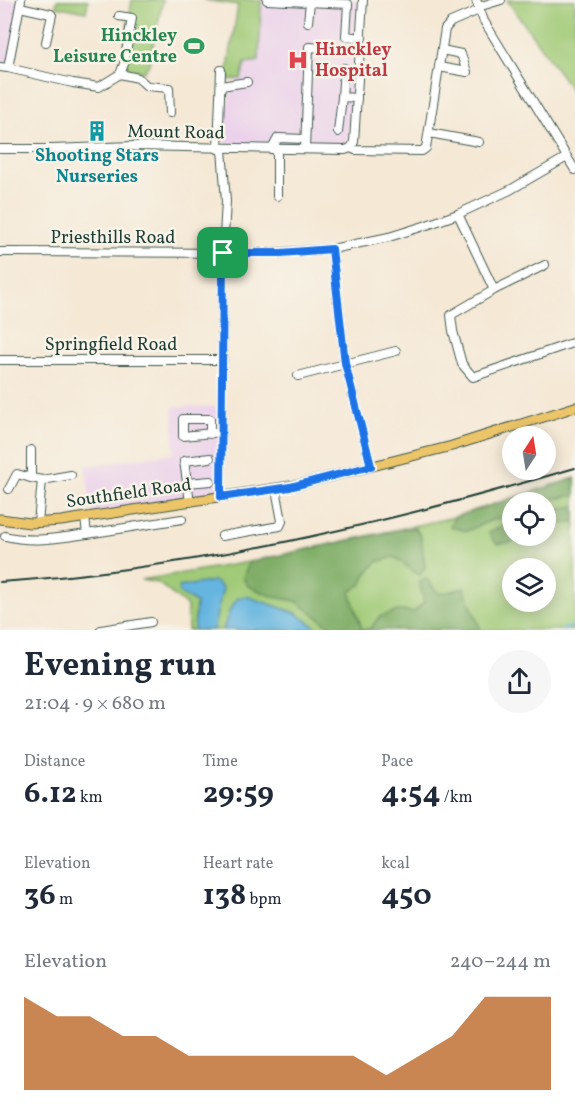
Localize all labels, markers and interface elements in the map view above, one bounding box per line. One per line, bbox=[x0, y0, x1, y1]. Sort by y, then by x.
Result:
place label: Hinckley Leisure Centre bbox=[53, 24, 177, 70]
sports icon: Hinckley Leisure Centre bbox=[182, 34, 206, 58]
place label: Hinckley Hospital bbox=[315, 38, 391, 84]
hospital icon: Hinckley Hospital bbox=[286, 48, 310, 72]
building icon: Shooting Stars Nurseries bbox=[85, 119, 109, 143]
street label: Mount Road bbox=[127, 120, 225, 146]
place label: Shooting Stars Nurseries bbox=[35, 144, 159, 190]
street label: Priesthills Road bbox=[51, 226, 175, 251]
pin bbox=[197, 227, 248, 278]
icon: arrive bbox=[206, 236, 239, 269]
street label: Springfield Road bbox=[45, 333, 177, 358]
north arrow bbox=[502, 426, 556, 480]
map controls bbox=[502, 426, 556, 612]
street label: Southfield Road bbox=[65, 473, 193, 515]
button: locate bbox=[502, 492, 556, 546]
button: layers bbox=[502, 558, 556, 612]
text: Evening run bbox=[24, 644, 217, 690]
button: share bbox=[488, 650, 551, 713]
text: 21:04 · 9 × 680 m bbox=[24, 690, 166, 718]
text: Distance bbox=[24, 751, 85, 773]
text: Time bbox=[203, 751, 238, 773]
text: Pace bbox=[381, 751, 413, 773]
text: 6.12 bbox=[24, 773, 77, 815]
text: 29:59 bbox=[203, 773, 274, 815]
text: 4:54 bbox=[381, 773, 441, 815]
text: km bbox=[77, 787, 103, 809]
text: /km bbox=[441, 787, 473, 809]
text: Elevation bbox=[24, 853, 91, 875]
text: Heart rate bbox=[203, 853, 273, 875]
text: kcal bbox=[381, 853, 410, 875]
text: 36 bbox=[24, 875, 56, 917]
text: 138 bbox=[203, 875, 246, 917]
text: 450 bbox=[381, 875, 432, 917]
text: m bbox=[56, 889, 73, 911]
text: bpm bbox=[246, 889, 282, 911]
text: Elevation bbox=[24, 948, 107, 976]
text: 240–244 m bbox=[450, 948, 551, 976]

